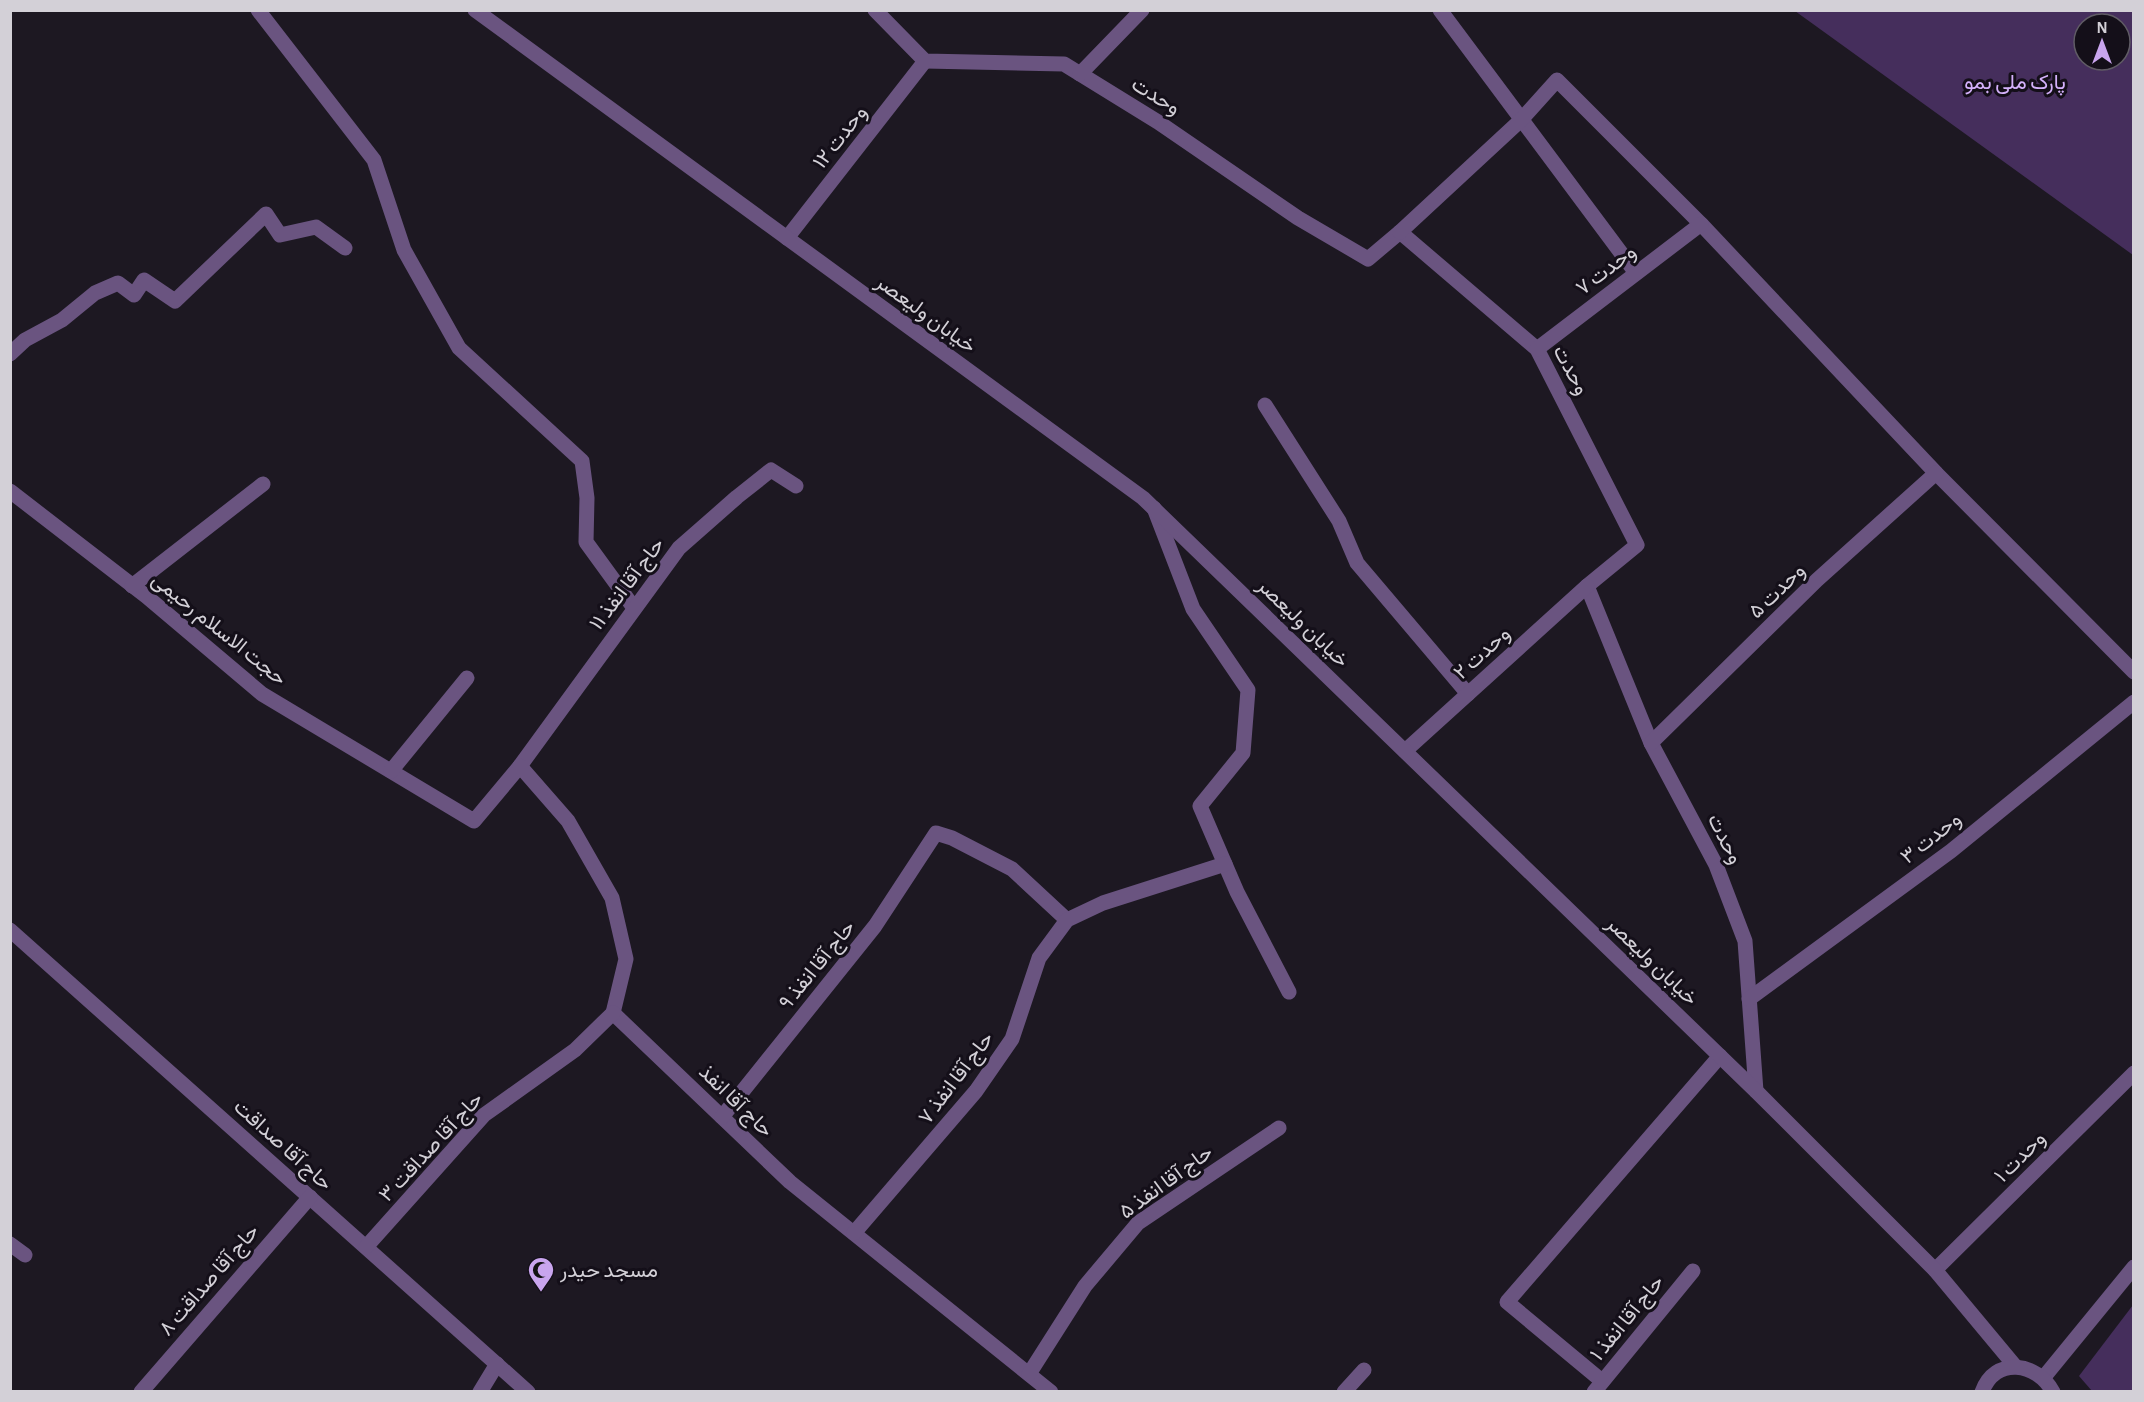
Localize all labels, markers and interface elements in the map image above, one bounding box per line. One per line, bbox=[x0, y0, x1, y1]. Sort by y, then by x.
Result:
north arrow bbox=[2072, 12, 2132, 72]
text: N bbox=[2096, 20, 2108, 36]
park label: پارک ملی بمو bbox=[1964, 72, 2066, 96]
street label: وحدت bbox=[1127, 73, 1184, 121]
street label: وحدت ۱۲ bbox=[809, 102, 872, 174]
street label: وحدت ۷ bbox=[1572, 241, 1641, 301]
street label: خیابان ولیعصر bbox=[870, 270, 980, 359]
street label: وحدت bbox=[1548, 342, 1593, 399]
street label: حاج آقا انفذ ۱۱ bbox=[586, 534, 671, 636]
street label: وحدت ۵ bbox=[1745, 560, 1810, 624]
street label: حجت الاسلام رحیمی bbox=[146, 568, 290, 692]
street label: خیابان ولیعصر bbox=[1251, 574, 1353, 673]
street label: وحدت ۲ bbox=[1450, 623, 1515, 685]
street label: وحدت ۳ bbox=[1897, 808, 1966, 869]
street label: وحدت bbox=[1702, 811, 1746, 868]
street label: خیابان ولیعصر bbox=[1600, 912, 1702, 1011]
street label: حاج آقا انفذ ۹ bbox=[775, 917, 861, 1015]
street label: حاج آقا انفذ ۷ bbox=[915, 1028, 1000, 1130]
street label: حاج آقا انفذ bbox=[693, 1061, 777, 1143]
street label: حاج آقا صداقت ۳ bbox=[375, 1088, 489, 1208]
street label: حاج آقا صداقت bbox=[228, 1096, 336, 1197]
street label: وحدت ۱ bbox=[1990, 1127, 2051, 1188]
street label: حاج آقا انفذ ۵ bbox=[1115, 1141, 1218, 1225]
street label: حاج آقا صداقت ۸ bbox=[155, 1220, 265, 1342]
mosque icon: مسجد حیدر bbox=[526, 1255, 556, 1293]
place label: مسجد حیدر bbox=[559, 1260, 658, 1283]
street label: حاج آقا انفذ ۱ bbox=[1586, 1271, 1670, 1367]

